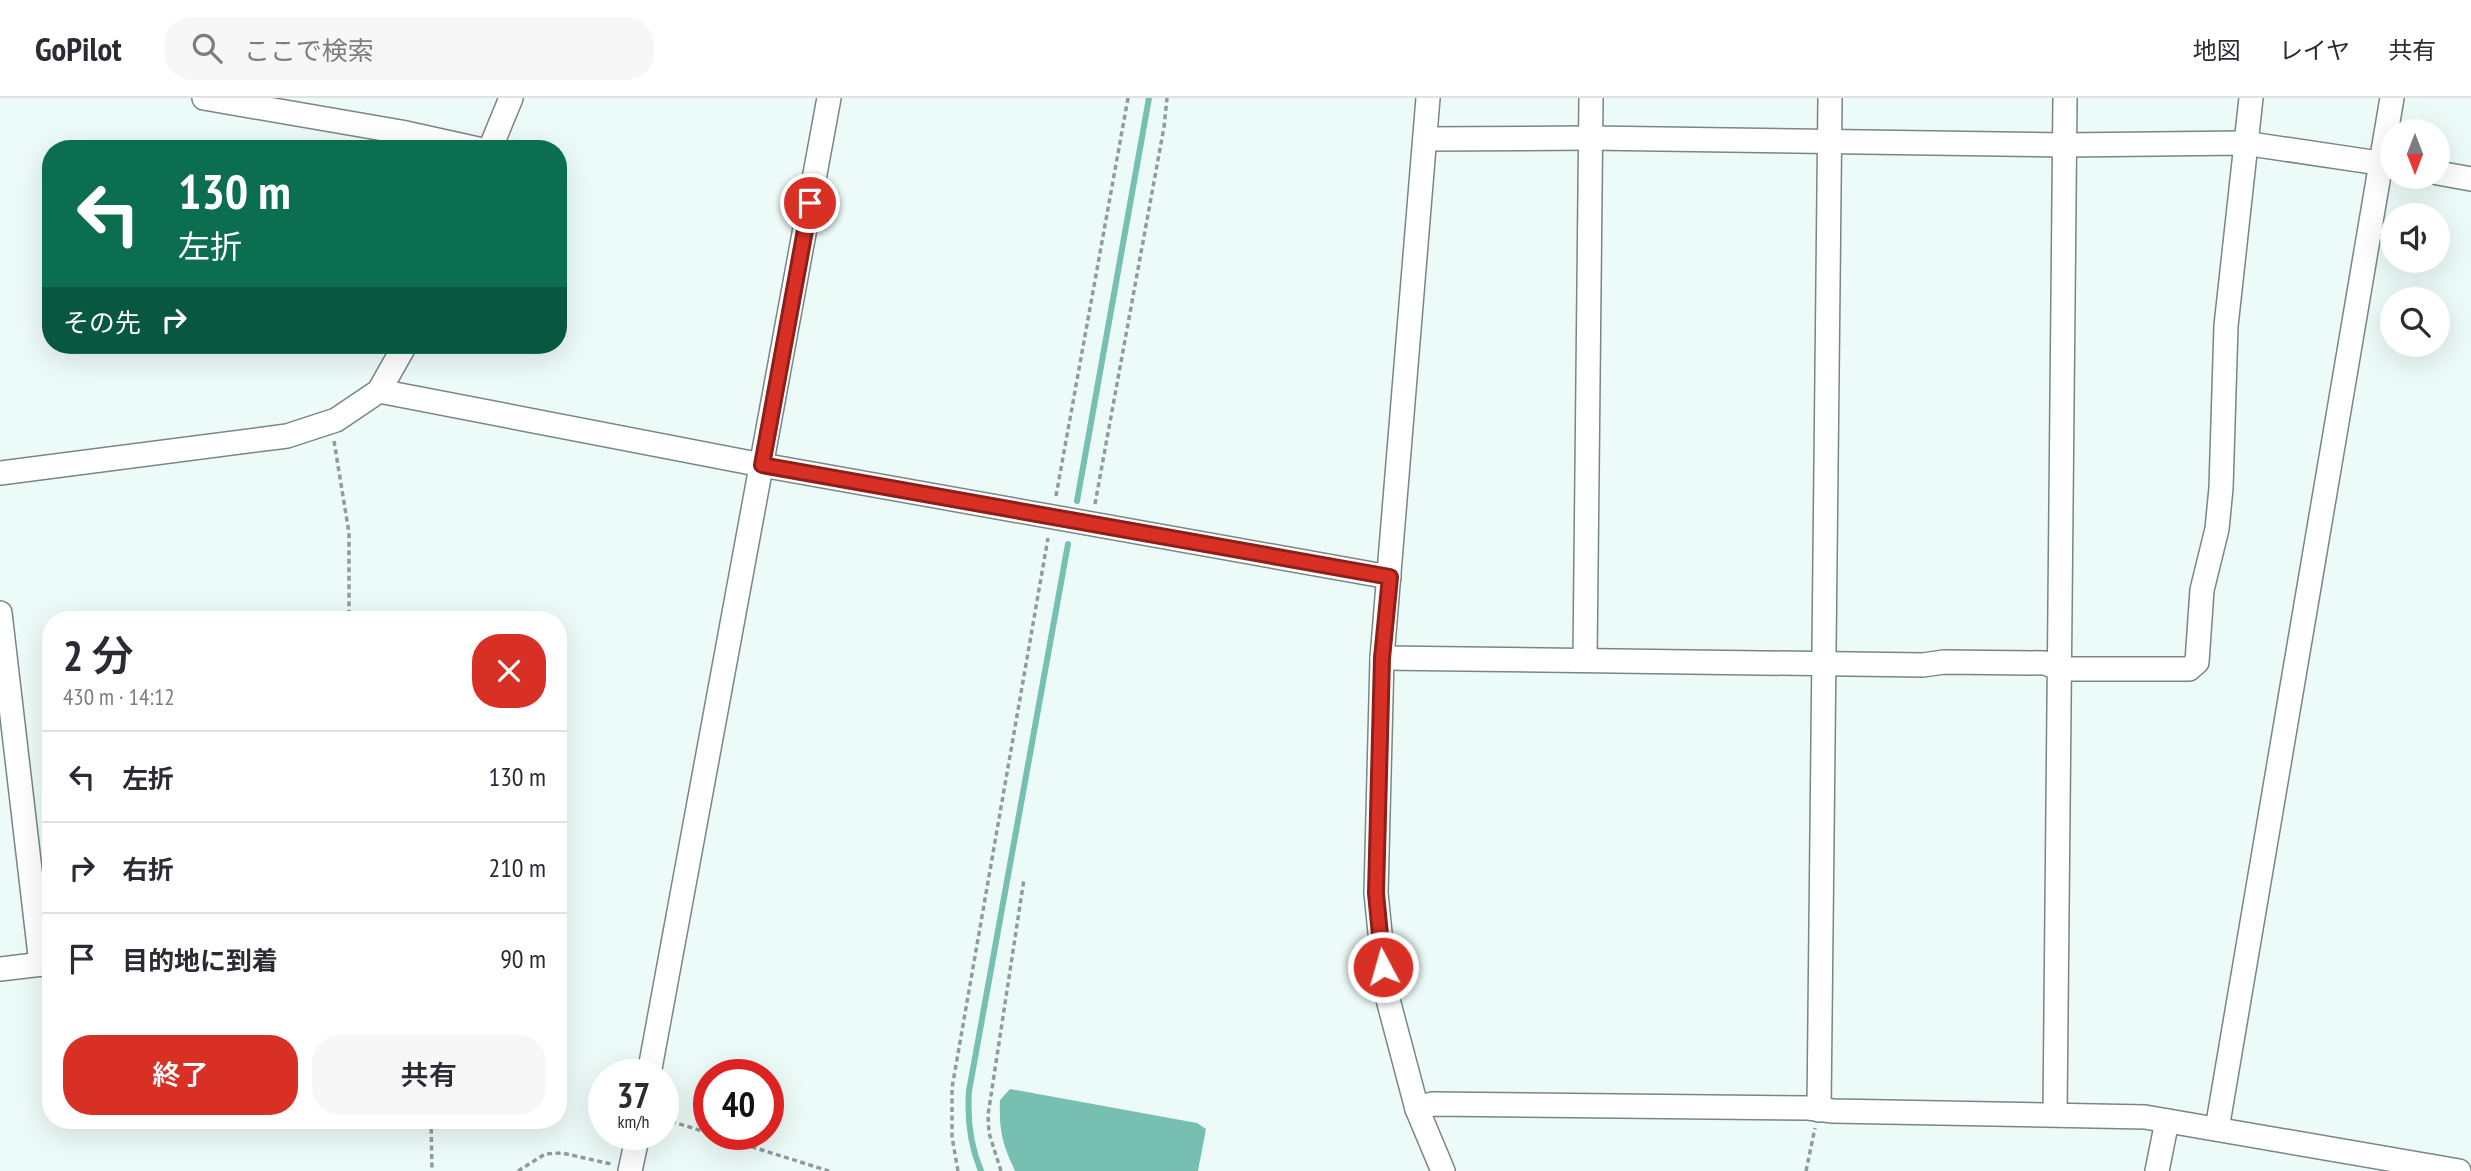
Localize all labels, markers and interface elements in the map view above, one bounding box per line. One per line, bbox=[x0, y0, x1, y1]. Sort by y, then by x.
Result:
search box bbox=[164, 17, 654, 80]
text: GoPilot bbox=[35, 27, 122, 70]
icon: search bbox=[188, 29, 226, 67]
text: ここで検索 bbox=[244, 34, 374, 67]
text: 地図 bbox=[2193, 35, 2241, 66]
text: レイヤ bbox=[2279, 35, 2350, 66]
text: 共有 bbox=[2388, 35, 2436, 66]
north arrow bbox=[2380, 119, 2450, 189]
map controls bbox=[2380, 119, 2450, 357]
text: 130 m bbox=[178, 159, 291, 223]
icon: left bbox=[63, 168, 154, 259]
pin bbox=[780, 173, 840, 233]
icon: arrive bbox=[791, 184, 829, 222]
button: sound bbox=[2380, 203, 2450, 273]
text: 左折 bbox=[178, 225, 242, 267]
button: search bbox=[2380, 287, 2450, 357]
icon: right bbox=[155, 301, 193, 339]
text: その先 bbox=[63, 306, 141, 339]
text: 2 分 bbox=[63, 628, 134, 683]
button: close bbox=[472, 634, 546, 708]
text: 430 m · 14:12 bbox=[63, 682, 175, 711]
icon: left bbox=[63, 758, 101, 796]
text: 130 m bbox=[488, 760, 546, 793]
text: 左折 bbox=[122, 762, 174, 795]
icon: right bbox=[63, 849, 101, 887]
text: 210 m bbox=[488, 851, 546, 884]
text: 右折 bbox=[122, 853, 174, 886]
position arrow bbox=[1346, 930, 1420, 1004]
icon: arrive bbox=[63, 940, 101, 978]
text: 90 m bbox=[500, 942, 546, 975]
text: 目的地に到着 bbox=[122, 944, 278, 977]
button: 終了 bbox=[63, 1035, 298, 1115]
button: 共有 bbox=[312, 1035, 546, 1115]
speed limit sign: 40 bbox=[693, 1059, 784, 1150]
text: 37 bbox=[617, 1072, 650, 1118]
text: km/h bbox=[618, 1110, 649, 1133]

